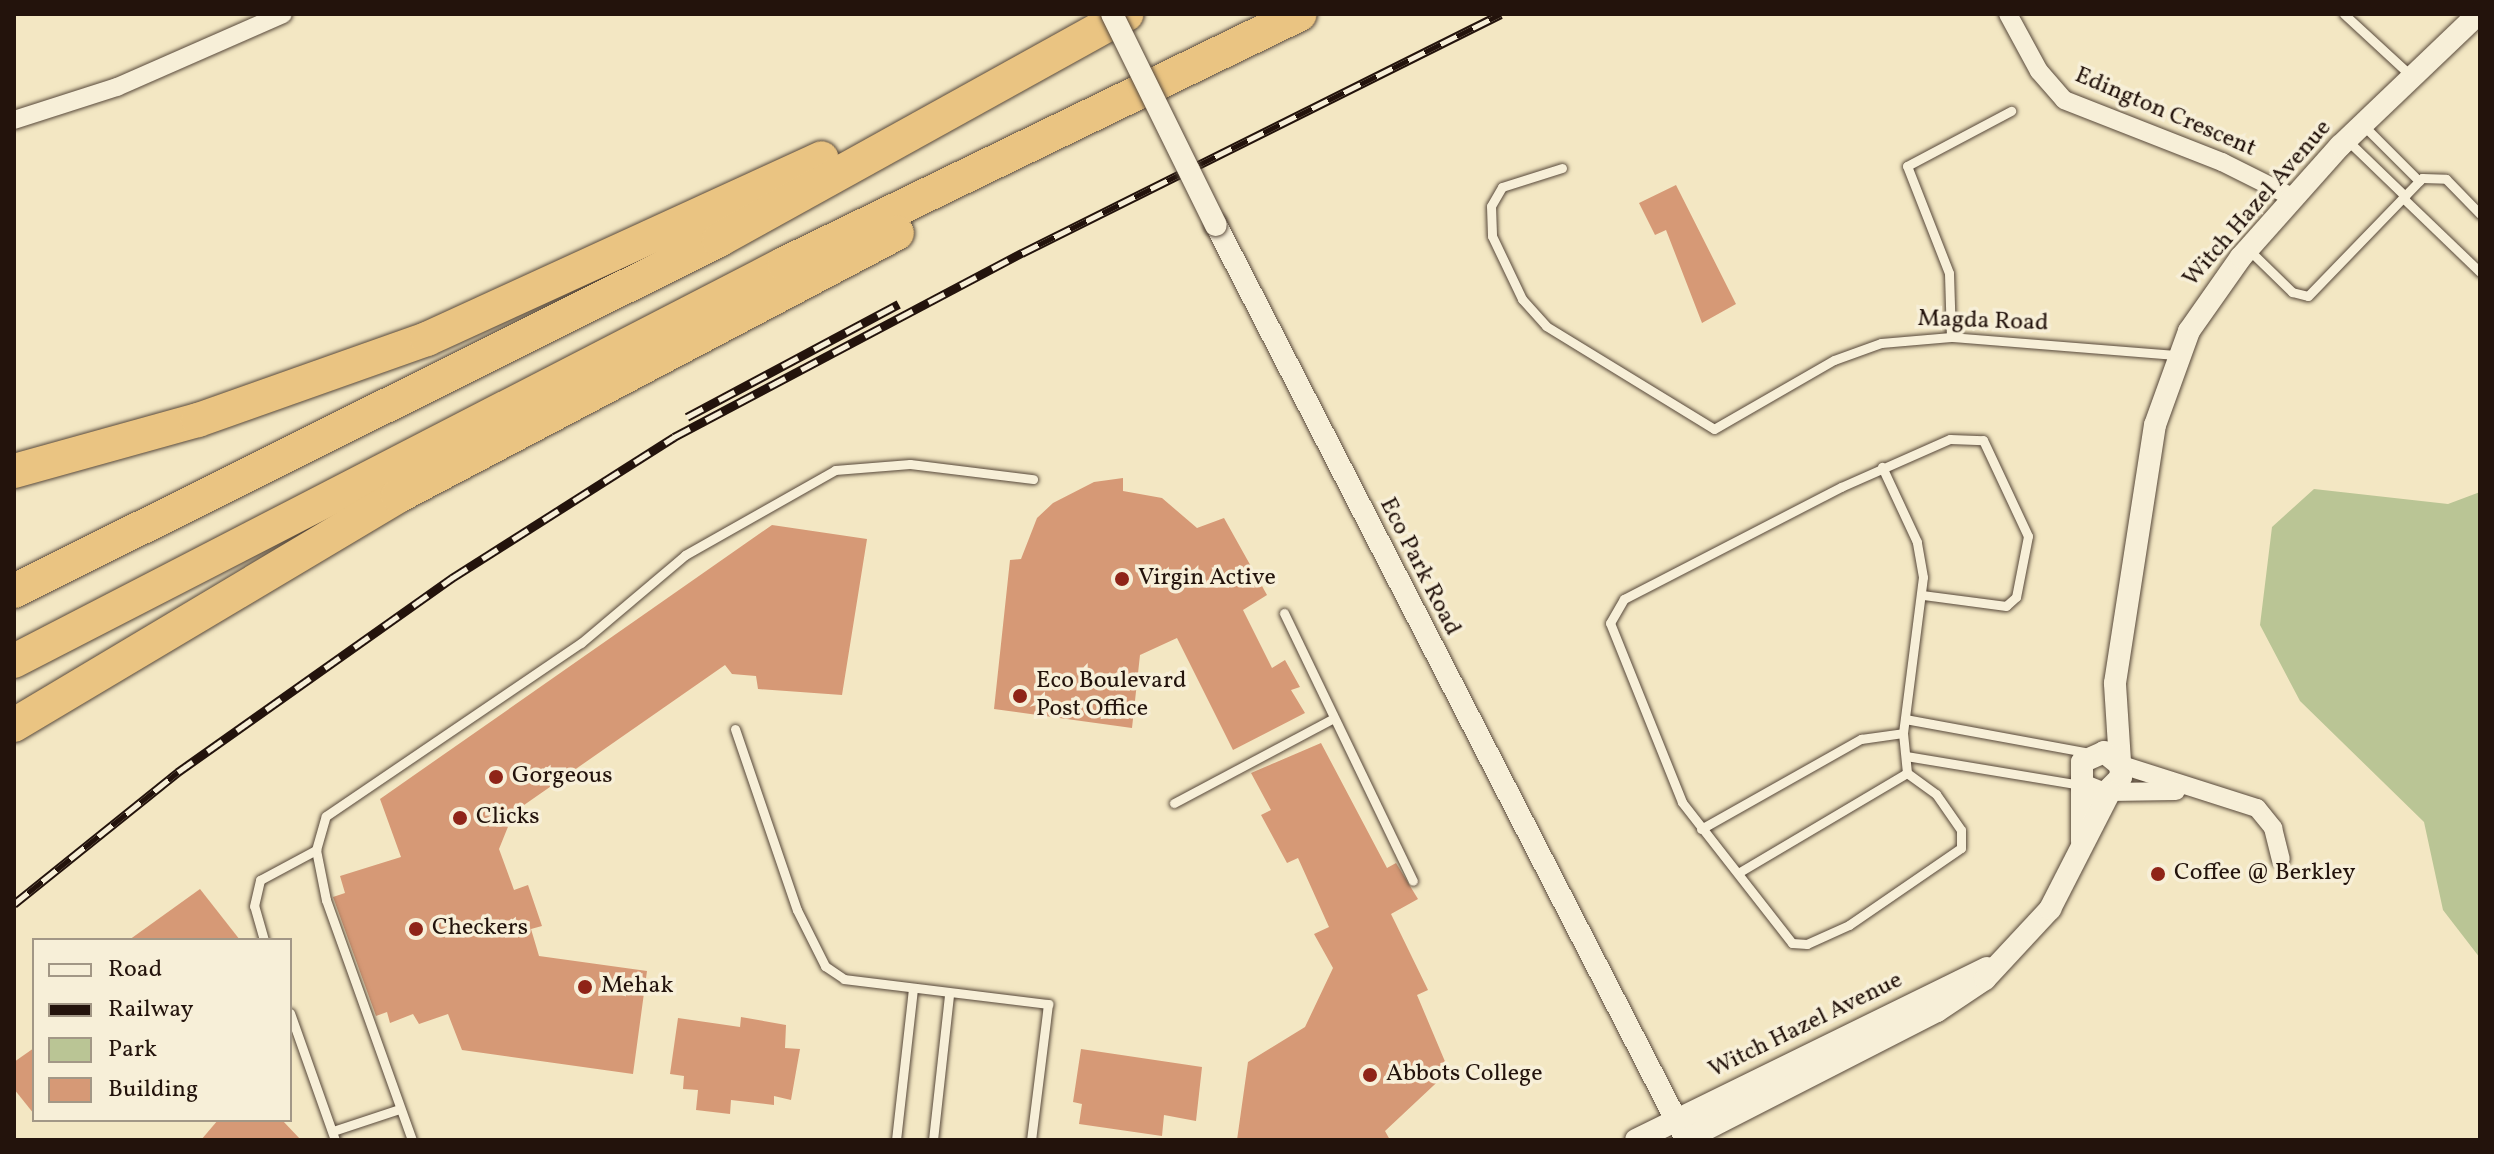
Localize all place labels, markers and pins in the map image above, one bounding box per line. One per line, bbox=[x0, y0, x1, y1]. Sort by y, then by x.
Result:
place label: Virgin Active bbox=[1138, 565, 1276, 593]
marker: Virgin Active bbox=[1113, 570, 1131, 588]
place label: Eco Boulevard Post Office bbox=[1036, 668, 1187, 724]
marker: Eco Boulevard Post Office bbox=[1011, 687, 1029, 705]
place label: Gorgeous bbox=[512, 763, 613, 791]
marker: Gorgeous bbox=[487, 768, 505, 786]
place label: Clicks bbox=[476, 804, 540, 832]
marker: Clicks bbox=[451, 809, 469, 827]
place label: Coffee @ Berkley bbox=[2174, 860, 2355, 888]
marker: Coffee @ Berkley bbox=[2149, 865, 2167, 883]
place label: Checkers bbox=[432, 915, 528, 943]
marker: Checkers bbox=[407, 920, 425, 938]
place label: Mehak bbox=[601, 973, 674, 1001]
marker: Mehak bbox=[576, 978, 594, 996]
place label: Abbots College bbox=[1386, 1061, 1543, 1089]
marker: Abbots College bbox=[1361, 1066, 1379, 1084]

